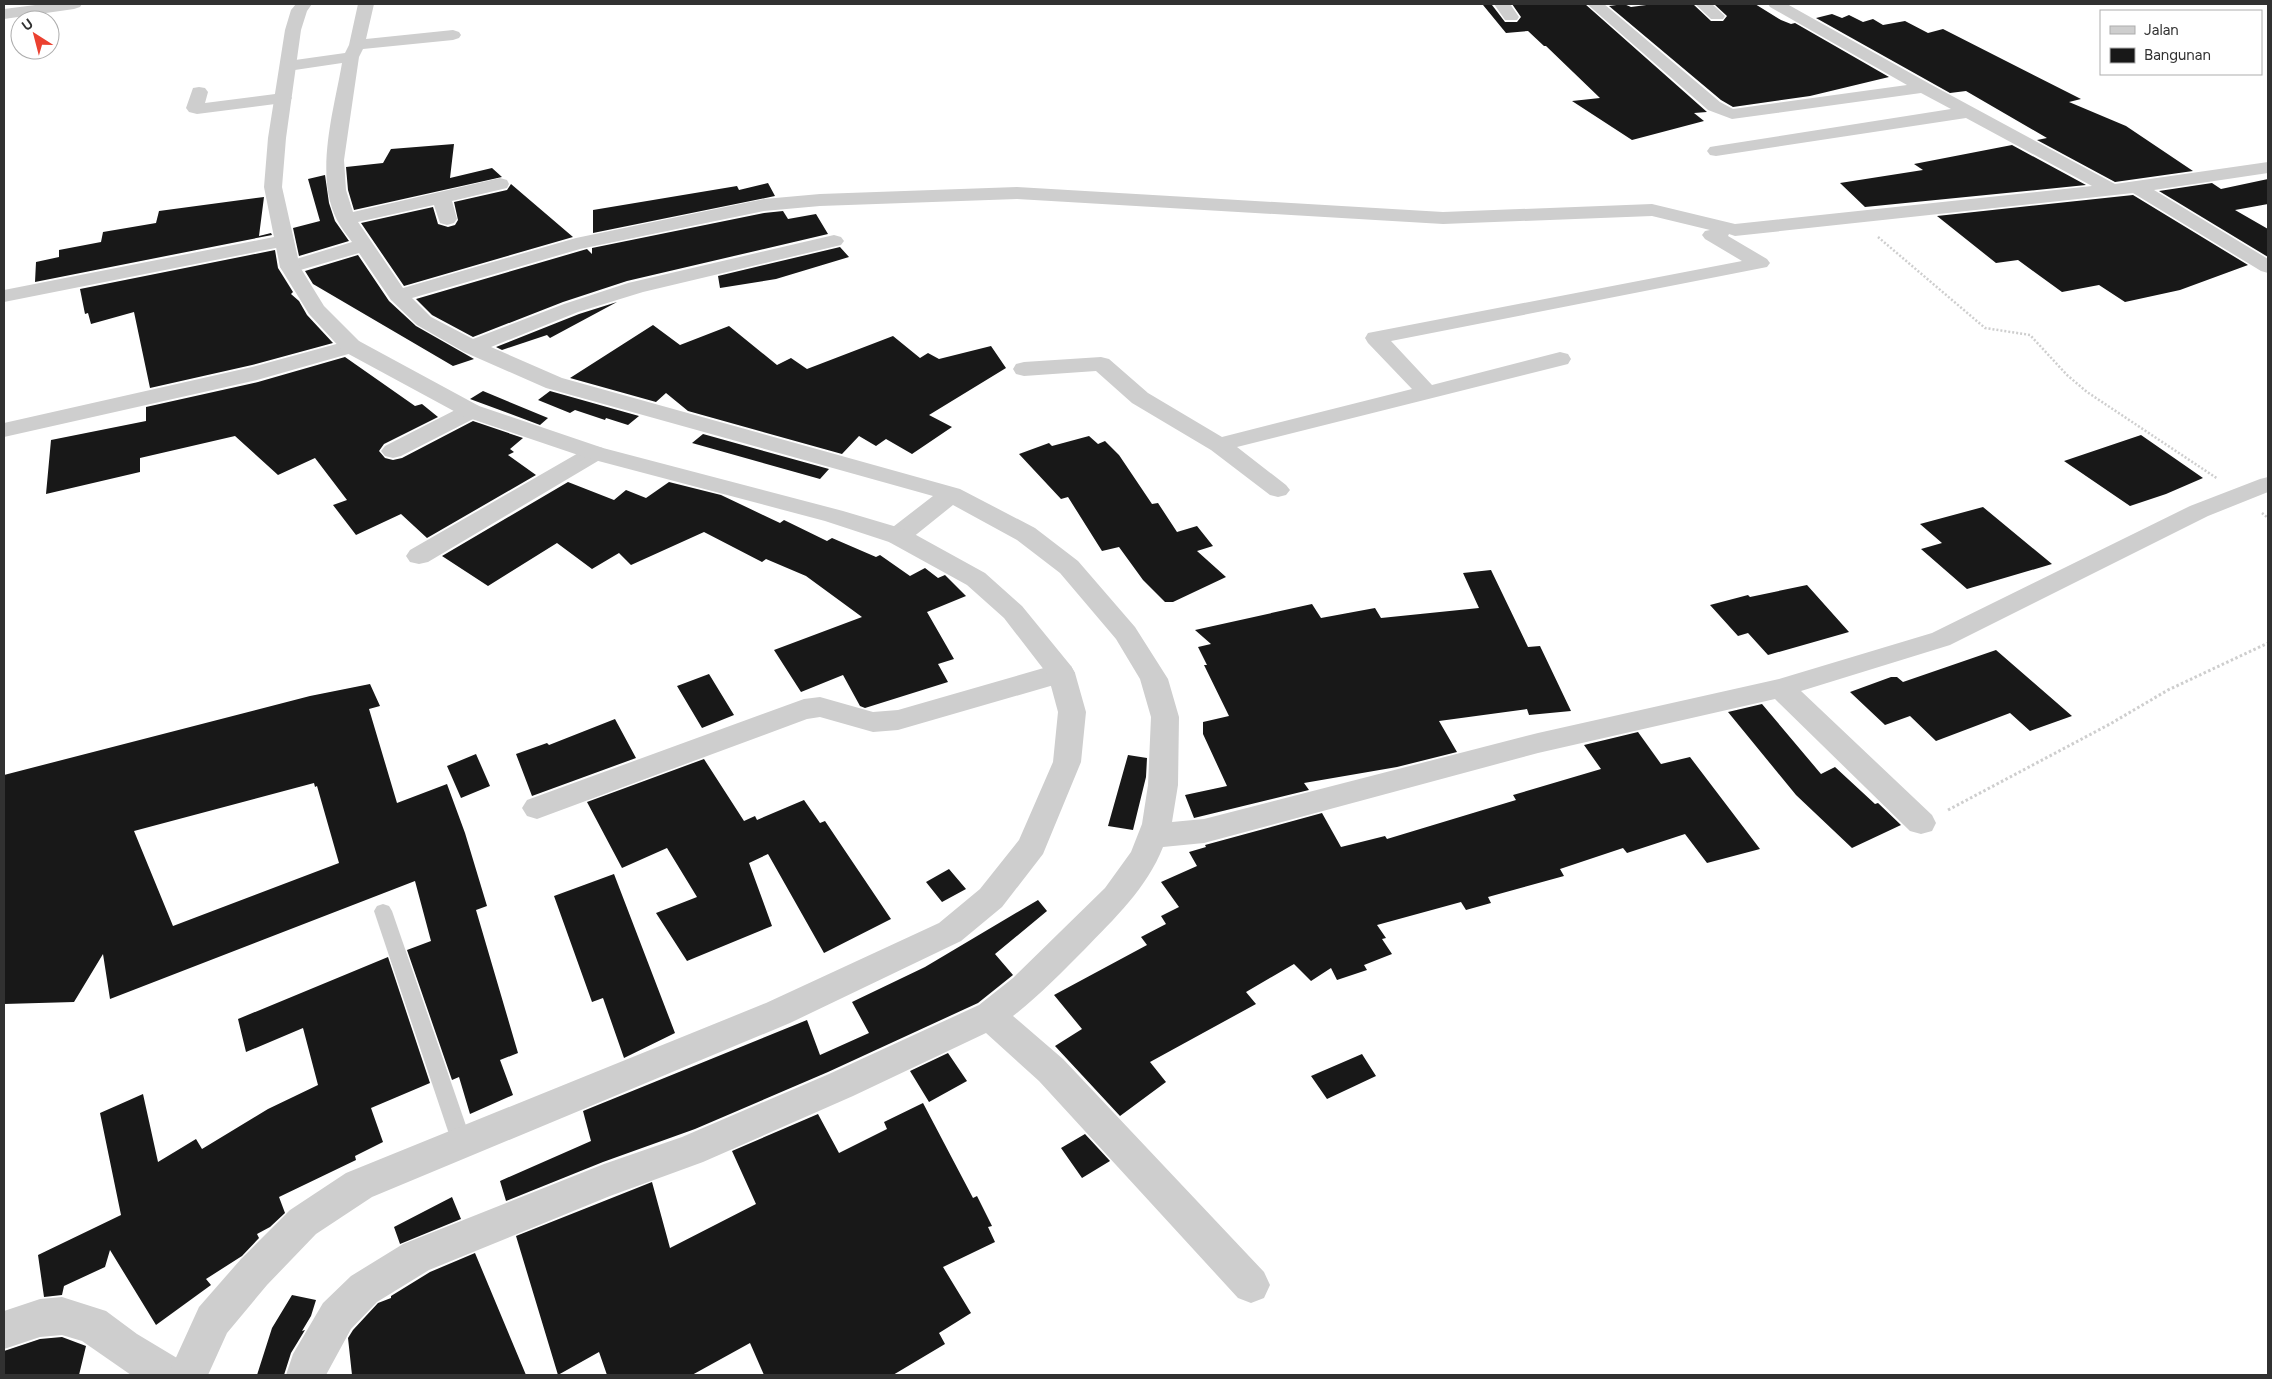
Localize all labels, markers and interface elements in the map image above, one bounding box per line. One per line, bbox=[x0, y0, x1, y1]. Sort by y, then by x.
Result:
north arrow bbox=[10, 10, 60, 60]
legend bbox=[2100, 10, 2262, 75]
text: U bbox=[19, 15, 37, 35]
text: Jalan bbox=[2144, 21, 2179, 39]
text: Bangunan bbox=[2144, 46, 2211, 64]

